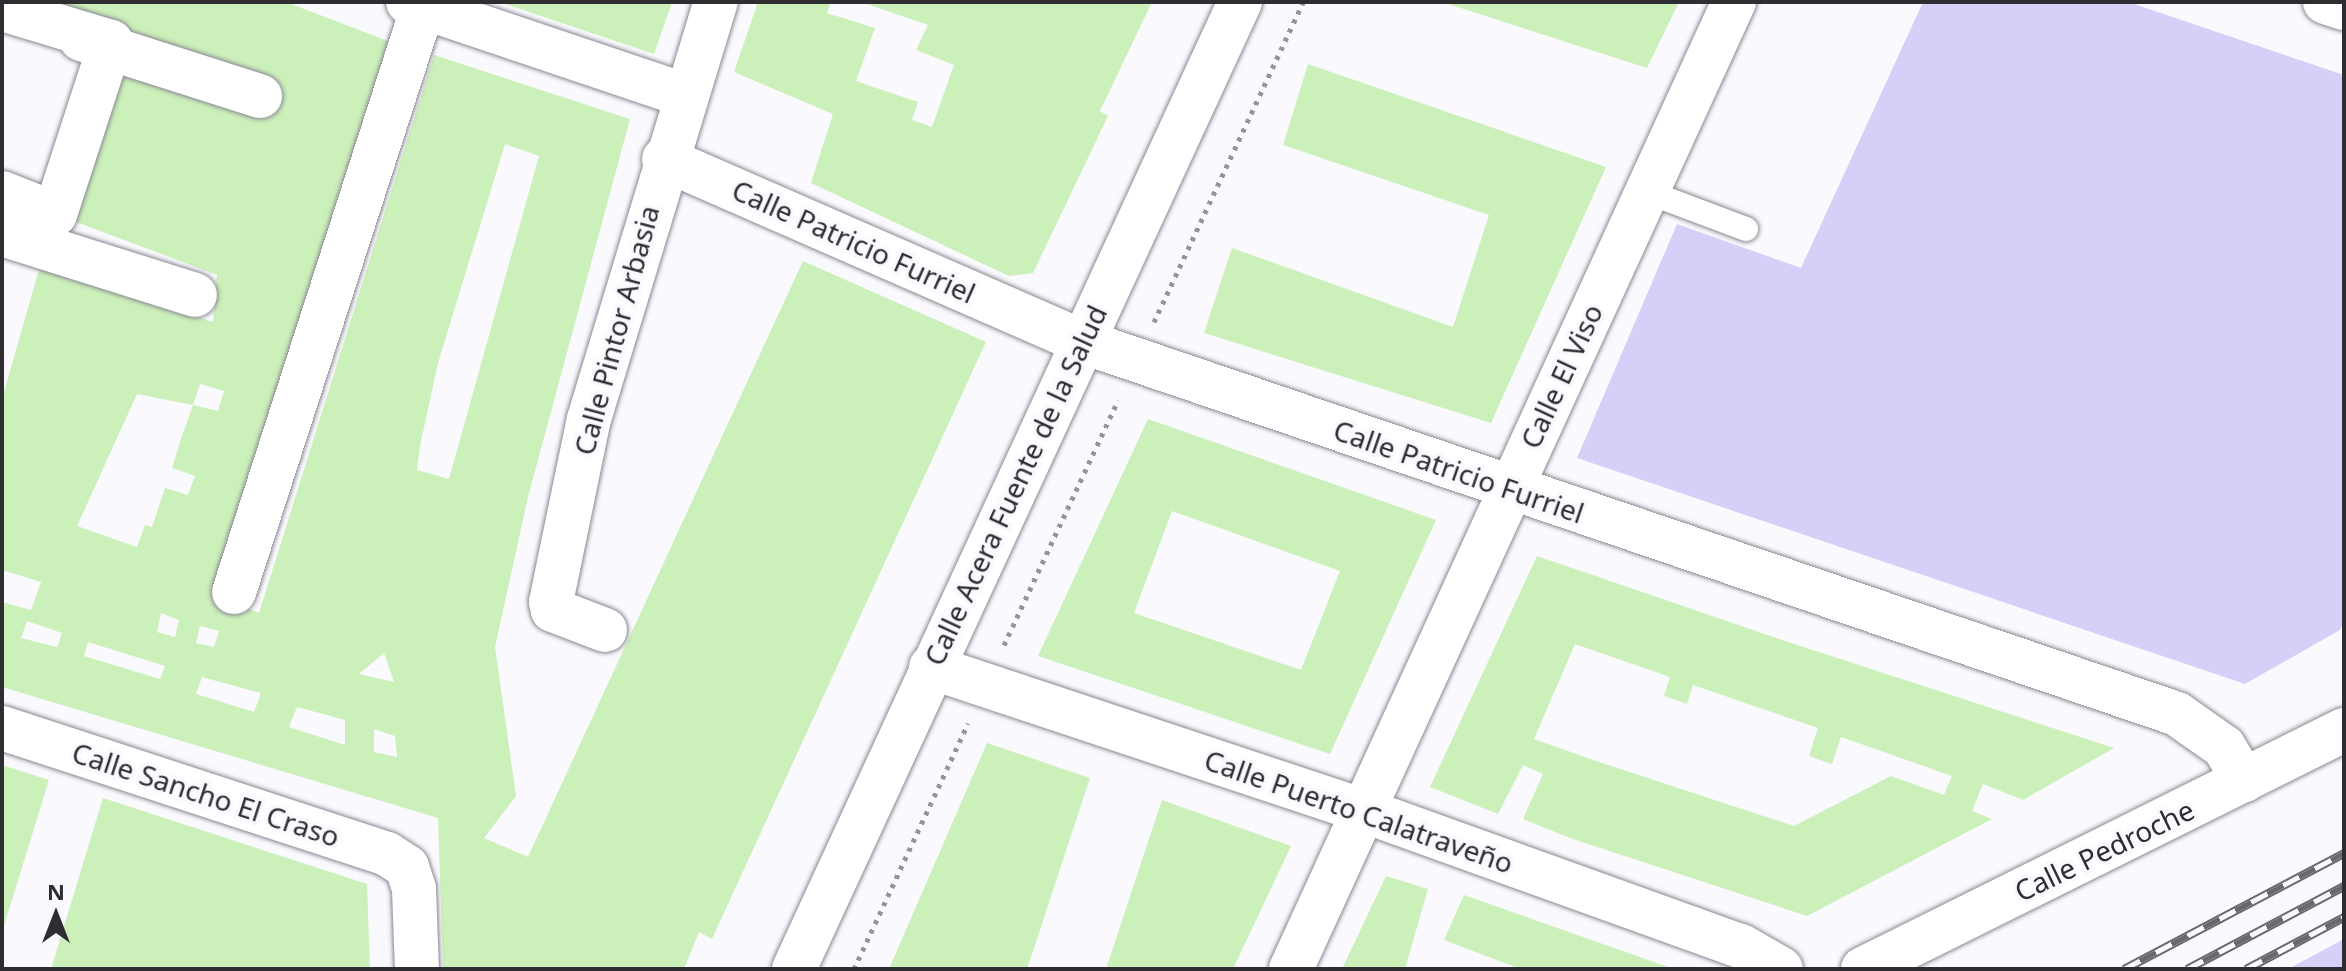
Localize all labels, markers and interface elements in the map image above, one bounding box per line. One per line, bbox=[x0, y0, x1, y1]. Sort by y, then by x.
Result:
street label: Calle Patricio Furriel bbox=[727, 172, 981, 310]
street label: Calle Pintor Arbasia bbox=[567, 202, 665, 458]
street label: Calle El Viso bbox=[1513, 298, 1609, 454]
street label: Calle Acera Fuente de la Salud bbox=[917, 300, 1113, 670]
street label: Calle Patricio Furriel bbox=[1329, 412, 1589, 530]
street label: Calle Sancho El Craso bbox=[68, 735, 344, 853]
street label: Calle Puerto Calatraveño bbox=[1200, 742, 1518, 880]
street label: Calle Pedroche bbox=[2009, 792, 2199, 908]
north arrow bbox=[16, 875, 96, 955]
text: N bbox=[47, 876, 65, 906]

